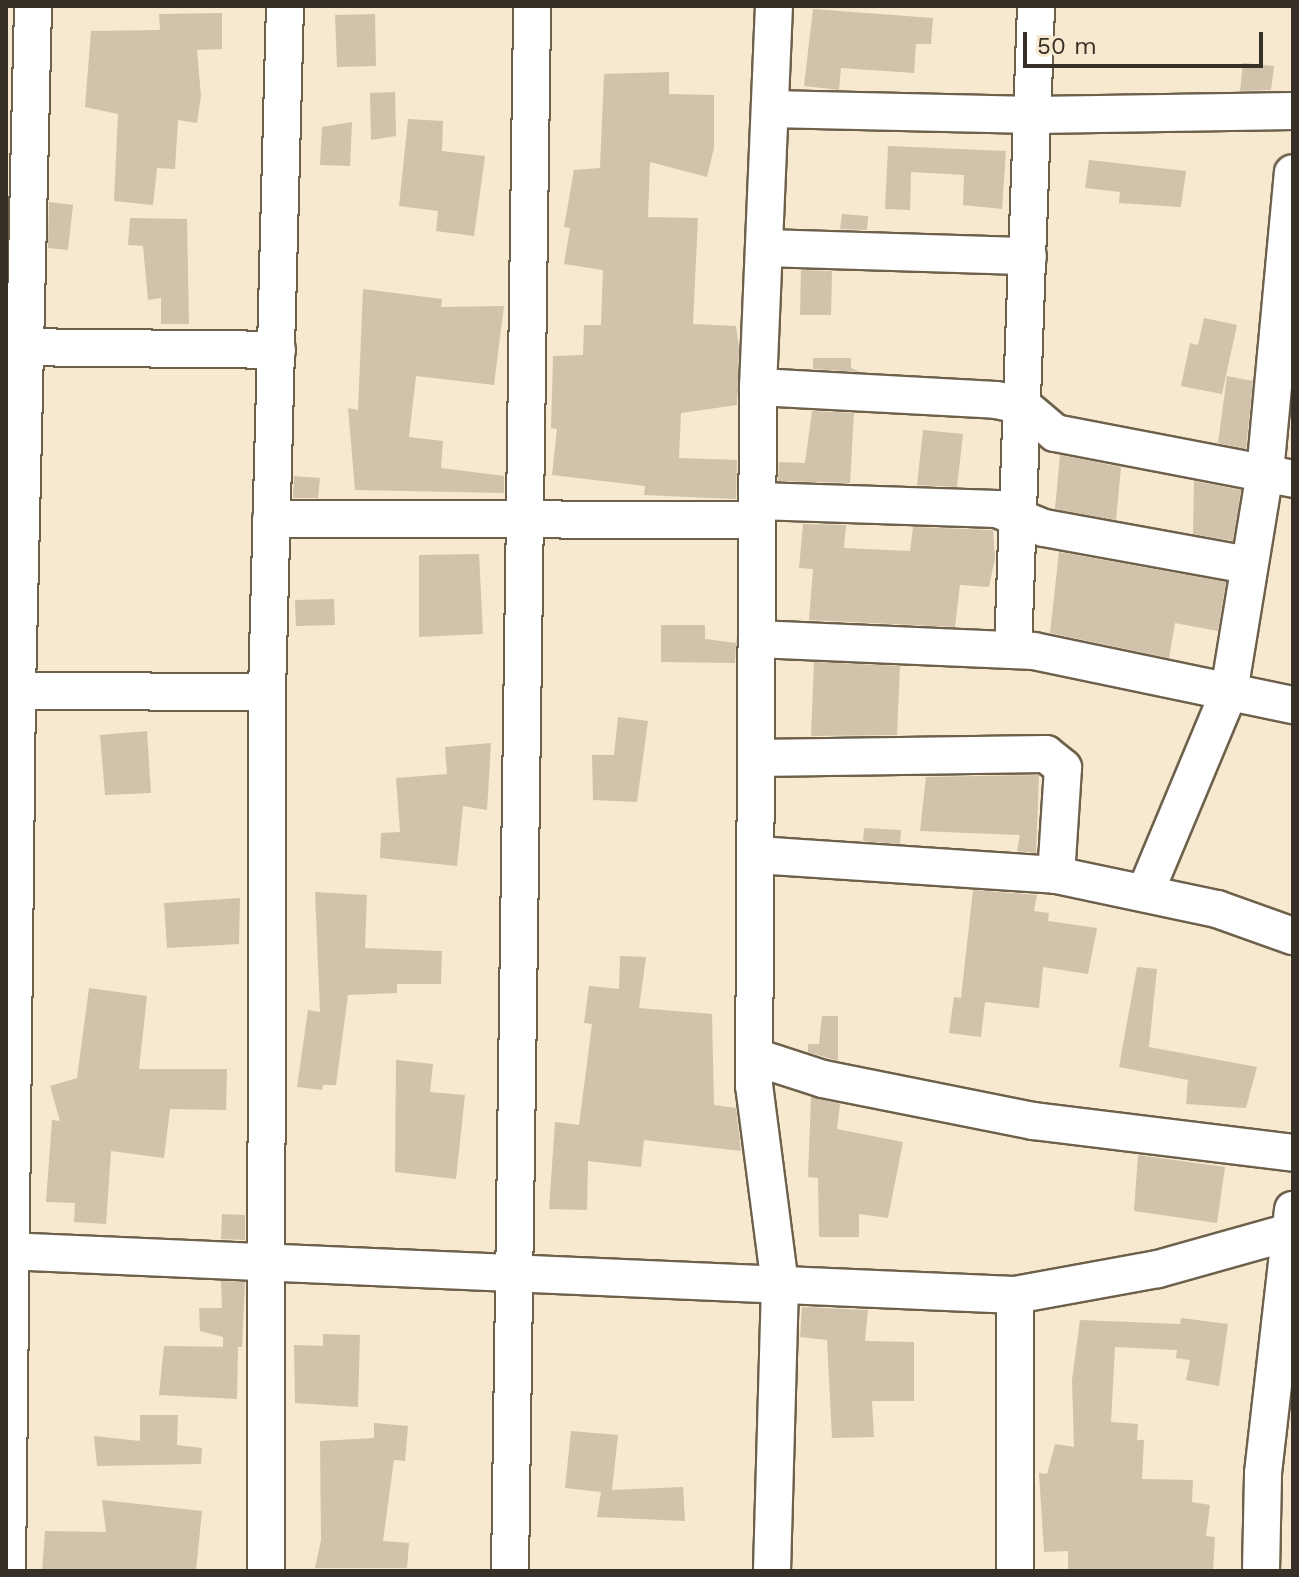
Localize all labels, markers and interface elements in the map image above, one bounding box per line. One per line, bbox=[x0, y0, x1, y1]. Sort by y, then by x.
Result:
scale bar bbox=[1027, 16, 1267, 66]
text: 50 m bbox=[1037, 32, 1097, 60]

